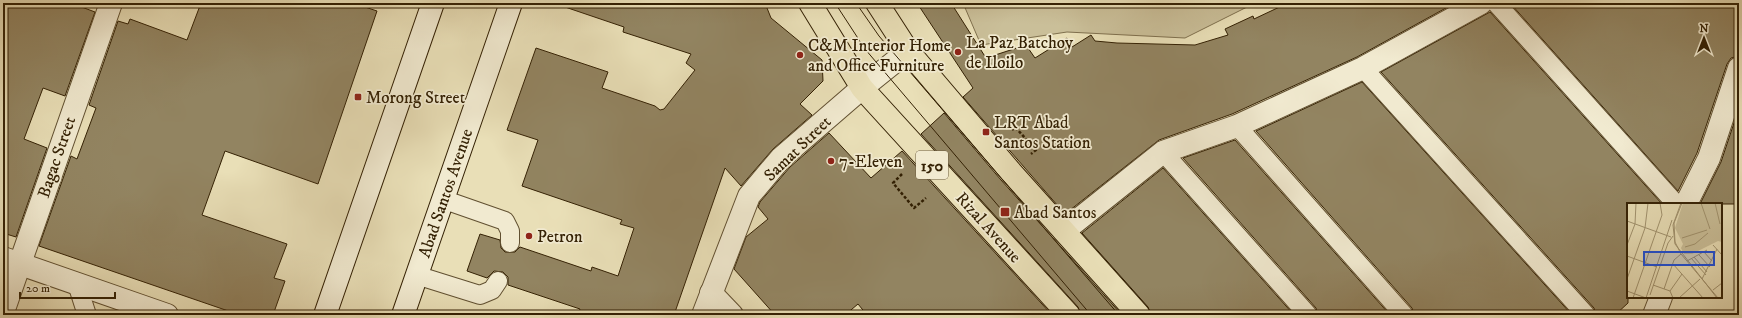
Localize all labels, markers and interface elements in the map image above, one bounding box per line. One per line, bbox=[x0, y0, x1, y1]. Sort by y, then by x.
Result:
north arrow bbox=[1684, 18, 1724, 58]
text: N bbox=[1699, 22, 1709, 36]
place label: La Paz Batchoy de Iloilo bbox=[966, 32, 1074, 74]
place label: C&M Interior Home and Office Furniture bbox=[808, 35, 951, 77]
marker: La Paz Batchoy de Iloilo bbox=[953, 47, 963, 57]
marker: C&M Interior Home and Office Furniture bbox=[795, 50, 805, 60]
place label: Morong Street bbox=[366, 87, 466, 109]
marker: Morong Street bbox=[353, 92, 363, 102]
street label: Samat Street bbox=[759, 111, 836, 186]
place label: LRT Abad Santos Station bbox=[994, 112, 1091, 154]
street label: Bagac Street bbox=[33, 113, 81, 201]
street label: Abad Santos Avenue bbox=[414, 126, 478, 261]
marker: LRT Abad Santos Station bbox=[981, 127, 991, 137]
place label: 7-Eleven bbox=[839, 151, 902, 173]
road number: 150 bbox=[916, 151, 948, 179]
marker: 7-Eleven bbox=[826, 156, 836, 166]
street label: Rizal Avenue bbox=[951, 188, 1026, 268]
place label: Abad Santos bbox=[1014, 202, 1097, 224]
inset map bbox=[1627, 203, 1722, 298]
marker: Abad Santos bbox=[999, 206, 1011, 218]
place label: Petron bbox=[537, 226, 583, 248]
marker: Petron bbox=[524, 231, 534, 241]
scale bar bbox=[20, 274, 115, 300]
text: 20 m bbox=[26, 281, 50, 296]

